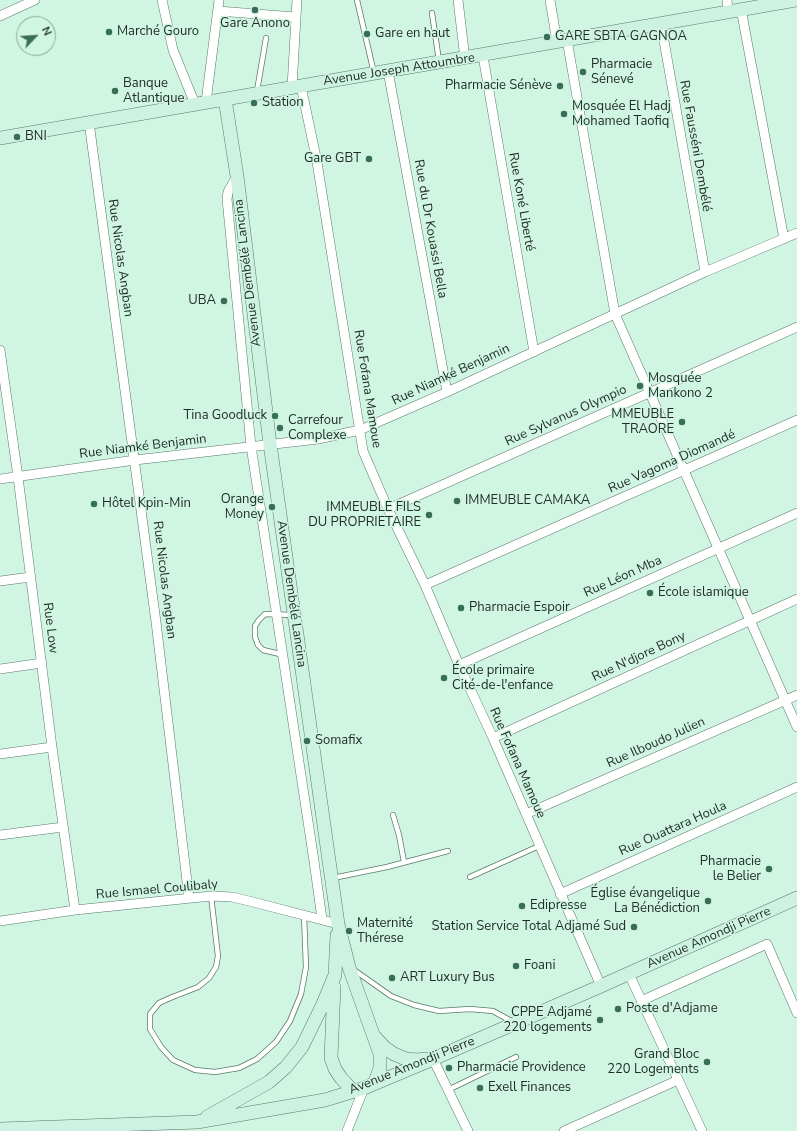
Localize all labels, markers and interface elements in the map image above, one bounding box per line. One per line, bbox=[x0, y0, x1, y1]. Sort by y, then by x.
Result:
marker: Gare Anono bbox=[250, 5, 260, 15]
north arrow bbox=[16, 16, 56, 56]
place label: Gare Anono bbox=[220, 16, 290, 32]
text: N bbox=[38, 24, 55, 38]
place label: Marché Gouro bbox=[117, 24, 199, 40]
place label: Gare en haut bbox=[375, 26, 450, 42]
marker: Marché Gouro bbox=[104, 27, 114, 37]
marker: Gare en haut bbox=[362, 29, 372, 39]
place label: GARE SBTA GAGNOA bbox=[555, 29, 687, 45]
marker: GARE SBTA GAGNOA bbox=[542, 32, 552, 42]
street label: Avenue Joseph Attoumbre bbox=[322, 50, 476, 90]
place label: Pharmacie Sénevé bbox=[591, 57, 652, 88]
marker: Pharmacie Sénevé bbox=[578, 67, 588, 77]
place label: Banque Atlantique bbox=[123, 76, 184, 107]
place label: Pharmacie Sénève bbox=[445, 78, 552, 94]
street label: Rue Fausséni Dembélé bbox=[676, 79, 714, 213]
marker: Pharmacie Sénève bbox=[555, 81, 565, 91]
marker: Banque Atlantique bbox=[110, 86, 120, 96]
place label: Station bbox=[262, 95, 304, 111]
marker: Station bbox=[249, 98, 259, 108]
place label: Mosquée El Hadj Mohamed Taofiq bbox=[572, 99, 671, 130]
marker: Mosquée El Hadj Mohamed Taofiq bbox=[559, 109, 569, 119]
place label: BNI bbox=[25, 129, 47, 145]
marker: BNI bbox=[12, 132, 22, 142]
place label: Gare GBT bbox=[304, 151, 361, 167]
street label: Rue Koné Liberté bbox=[505, 151, 537, 253]
marker: Gare GBT bbox=[364, 154, 374, 164]
street label: Rue du Dr Kouassi Bella bbox=[410, 158, 450, 300]
street label: Rue Nicolas Angban bbox=[104, 198, 136, 318]
street label: Avenue Dembélé Lancina bbox=[231, 198, 265, 348]
place label: UBA bbox=[188, 293, 216, 309]
marker: UBA bbox=[219, 296, 229, 306]
street label: Rue Fofana Mamoue bbox=[350, 329, 384, 449]
street label: Rue Niamké Benjamin bbox=[390, 341, 512, 409]
place label: Mosquée Mankono 2 bbox=[648, 371, 713, 402]
marker: Mosquée Mankono 2 bbox=[635, 381, 645, 391]
street label: Rue Sylvanus Olympio bbox=[503, 382, 629, 450]
place label: MMEUBLE TRAORE bbox=[611, 407, 674, 438]
place label: Tina Goodluck bbox=[183, 408, 267, 424]
marker: Tina Goodluck bbox=[270, 411, 280, 421]
place label: Carrefour Complexe bbox=[288, 413, 346, 444]
marker: MMEUBLE TRAORE bbox=[677, 417, 687, 427]
marker: Carrefour Complexe bbox=[275, 423, 285, 433]
street label: Rue Vagoma Diomandé bbox=[606, 427, 738, 497]
street label: Rue Niamké Benjamin bbox=[78, 431, 208, 463]
place label: Orange Money bbox=[221, 492, 264, 523]
place label: IMMEUBLE CAMAKA bbox=[465, 493, 590, 509]
place label: Hôtel Kpin-Min bbox=[102, 496, 191, 512]
marker: IMMEUBLE CAMAKA bbox=[452, 496, 462, 506]
marker: Hôtel Kpin-Min bbox=[89, 499, 99, 509]
place label: IMMEUBLE FILS DU PROPRIETAIRE bbox=[308, 500, 421, 531]
marker: Orange Money bbox=[267, 502, 277, 512]
marker: IMMEUBLE FILS DU PROPRIETAIRE bbox=[424, 510, 434, 520]
street label: Avenue Dembélé Lancina bbox=[273, 519, 309, 669]
street label: Rue Nicolas Angban bbox=[149, 520, 179, 640]
street label: Rue Léon Mba bbox=[582, 553, 664, 601]
place label: École islamique bbox=[658, 585, 749, 601]
marker: École islamique bbox=[645, 588, 655, 598]
place label: Pharmacie Espoir bbox=[469, 600, 570, 616]
street label: Rue Low bbox=[39, 602, 61, 654]
marker: Pharmacie Espoir bbox=[456, 603, 466, 613]
street label: Rue N'djore Bony bbox=[590, 628, 688, 686]
place label: École primaire Cité-de-l'enfance bbox=[452, 663, 553, 694]
marker: École primaire Cité-de-l'enfance bbox=[439, 673, 449, 683]
street label: Rue Fofana Mamoue bbox=[486, 705, 548, 821]
street label: Rue Ilboudo Julien bbox=[604, 714, 708, 772]
place label: Somafix bbox=[315, 733, 362, 749]
marker: Somafix bbox=[302, 736, 312, 746]
street label: Rue Ouattara Houla bbox=[617, 798, 729, 860]
place label: Pharmacie le Belier bbox=[700, 854, 761, 885]
marker: Pharmacie le Belier bbox=[764, 864, 774, 874]
street label: Rue Ismael Coulibaly bbox=[95, 877, 219, 903]
place label: Église évangelique La Bénédiction bbox=[591, 886, 700, 917]
marker: Église évangelique La Bénédiction bbox=[703, 896, 713, 906]
place label: Edipresse bbox=[530, 898, 587, 914]
marker: Edipresse bbox=[517, 901, 527, 911]
street label: Avenue Amondji Pierre bbox=[645, 904, 773, 972]
place label: Maternité Thérese bbox=[357, 916, 413, 947]
place label: Station Service Total Adjamé Sud bbox=[431, 919, 626, 935]
marker: Station Service Total Adjamé Sud bbox=[629, 922, 639, 932]
marker: Maternité Thérese bbox=[344, 926, 354, 936]
place label: Foani bbox=[524, 958, 555, 974]
marker: Foani bbox=[511, 961, 521, 971]
place label: ART Luxury Bus bbox=[400, 970, 495, 986]
marker: ART Luxury Bus bbox=[387, 973, 397, 983]
place label: Poste d'Adjame bbox=[626, 1001, 718, 1017]
marker: Poste d'Adjame bbox=[613, 1004, 623, 1014]
place label: CPPE Adjamé 220 logements bbox=[503, 1005, 592, 1036]
marker: CPPE Adjamé 220 logements bbox=[595, 1015, 605, 1025]
street label: Avenue Amondji Pierre bbox=[347, 1034, 477, 1098]
place label: Grand Bloc 220 Logements bbox=[607, 1047, 699, 1078]
marker: Grand Bloc 220 Logements bbox=[702, 1057, 712, 1067]
place label: Pharmacie Providence bbox=[457, 1060, 586, 1076]
marker: Pharmacie Providence bbox=[444, 1063, 454, 1073]
place label: Exell Finances bbox=[488, 1080, 571, 1096]
marker: Exell Finances bbox=[475, 1083, 485, 1093]

